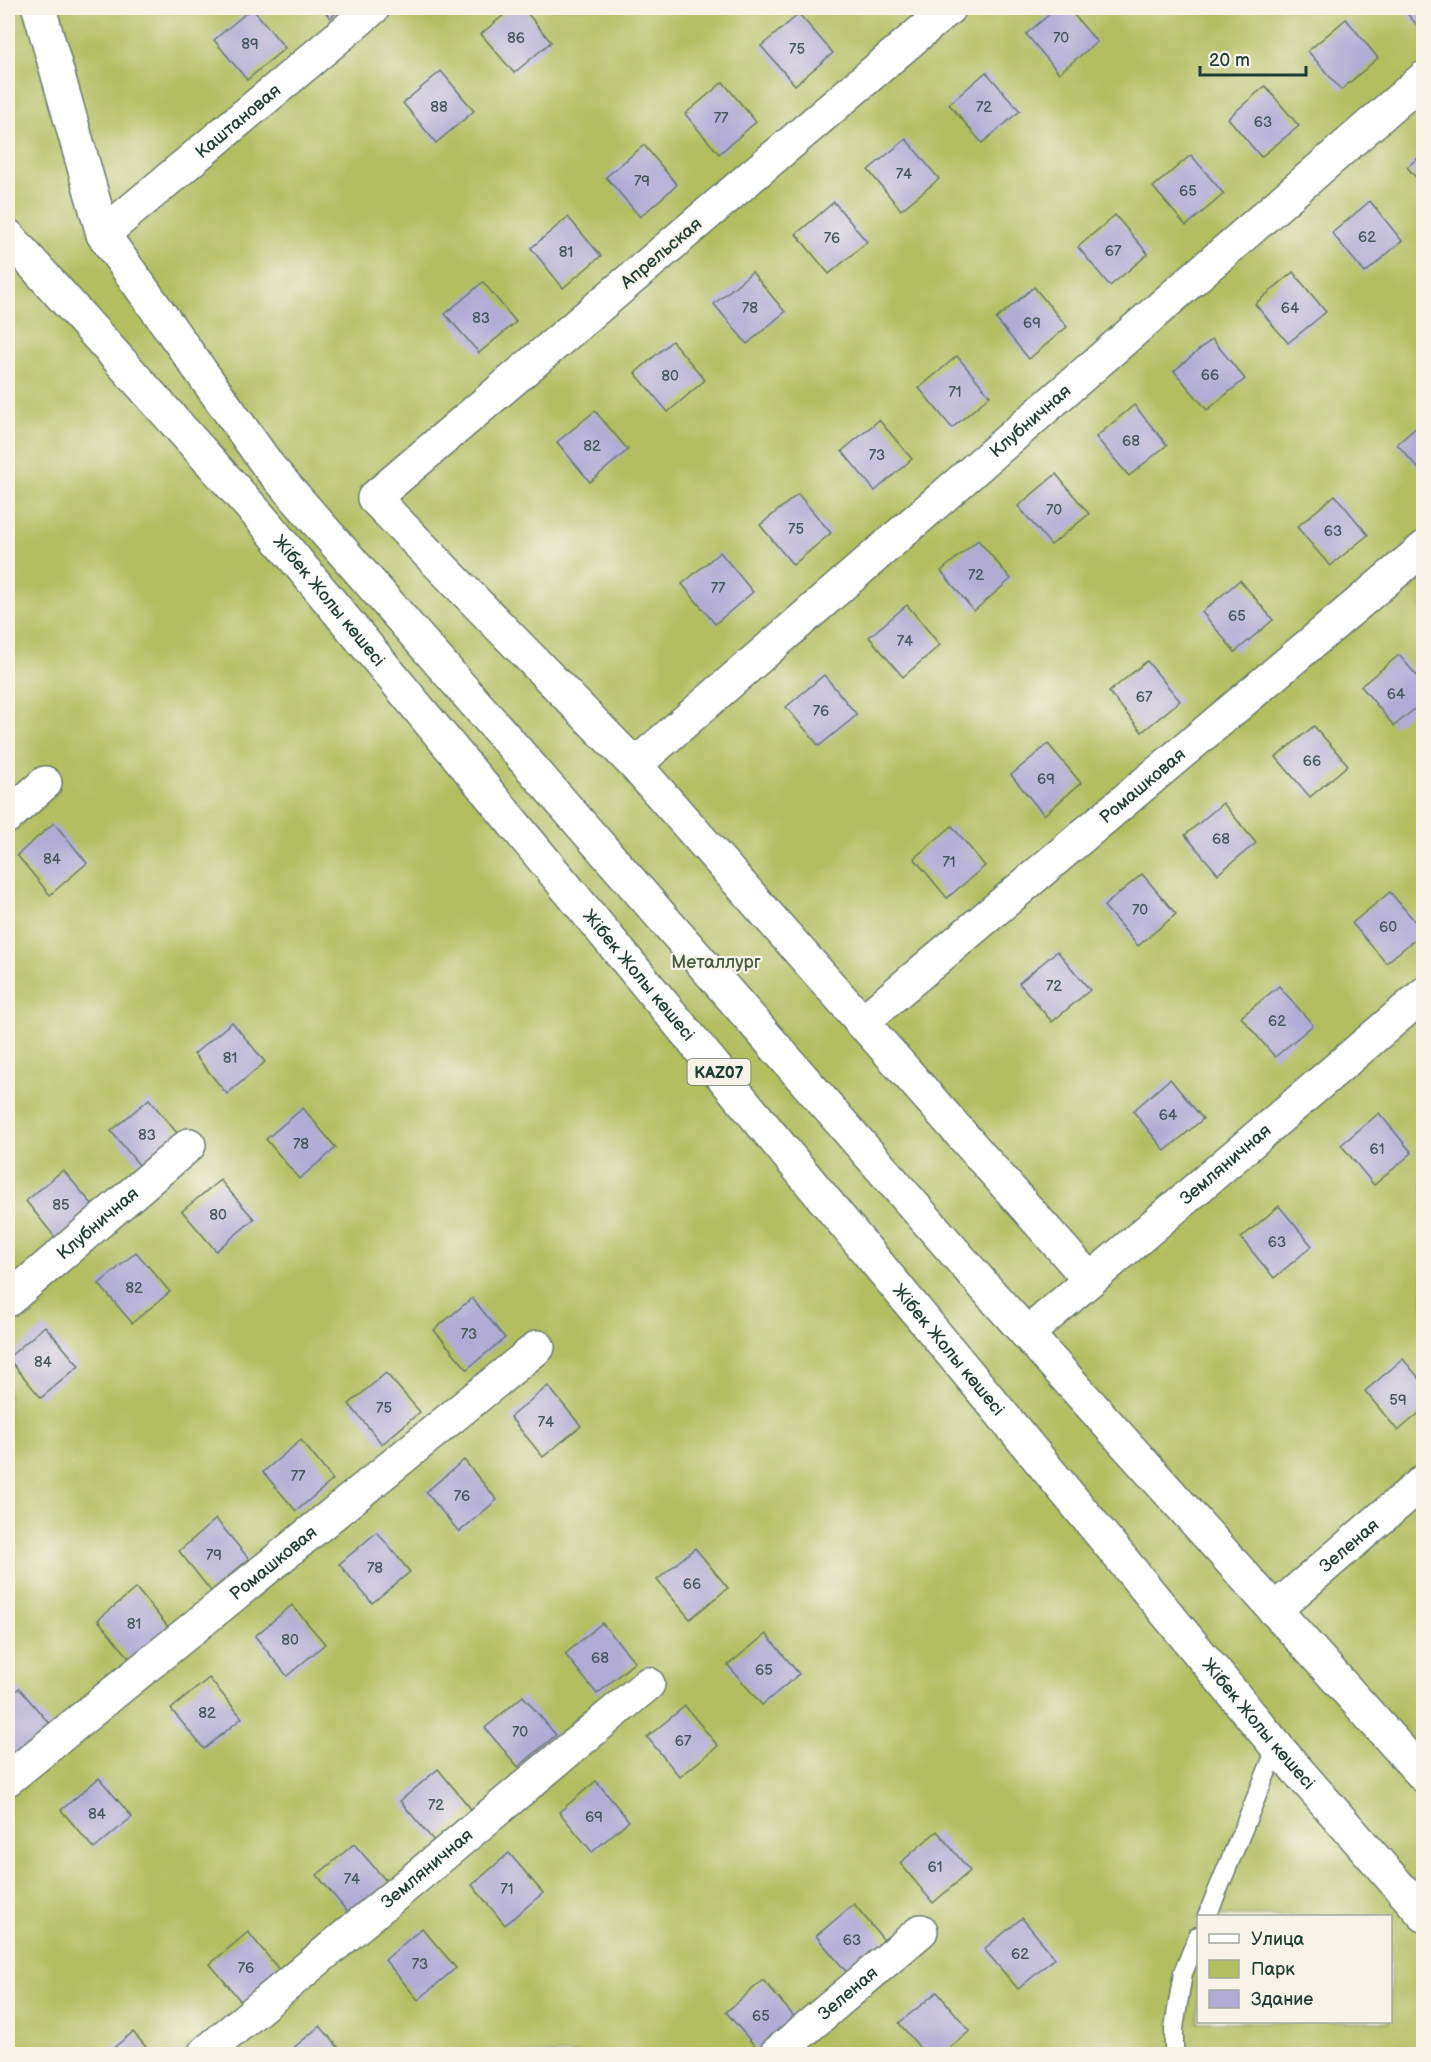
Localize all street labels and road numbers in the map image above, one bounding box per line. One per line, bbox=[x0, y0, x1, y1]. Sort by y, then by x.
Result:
street label: Каштановая bbox=[191, 80, 285, 163]
street label: Апрельская bbox=[616, 213, 706, 294]
street label: Клубничная bbox=[986, 380, 1075, 462]
street label: Жібек Жолы көшесі bbox=[269, 531, 389, 671]
street label: Ромашковая bbox=[1095, 744, 1190, 828]
street label: Жібек Жолы көшесі bbox=[578, 906, 699, 1045]
road number: KAZ07 bbox=[688, 1059, 750, 1085]
street label: Земляничная bbox=[1176, 1120, 1275, 1209]
street label: Клубничная bbox=[53, 1183, 143, 1264]
street label: Жібек Жолы көшесі bbox=[888, 1280, 1009, 1420]
street label: Зеленая bbox=[1315, 1514, 1383, 1577]
street label: Ромашковая bbox=[226, 1522, 321, 1605]
street label: Жібек Жолы көшесі bbox=[1197, 1655, 1319, 1794]
street label: Земляничная bbox=[377, 1824, 477, 1913]
street label: Зеленая bbox=[814, 1962, 882, 2025]

